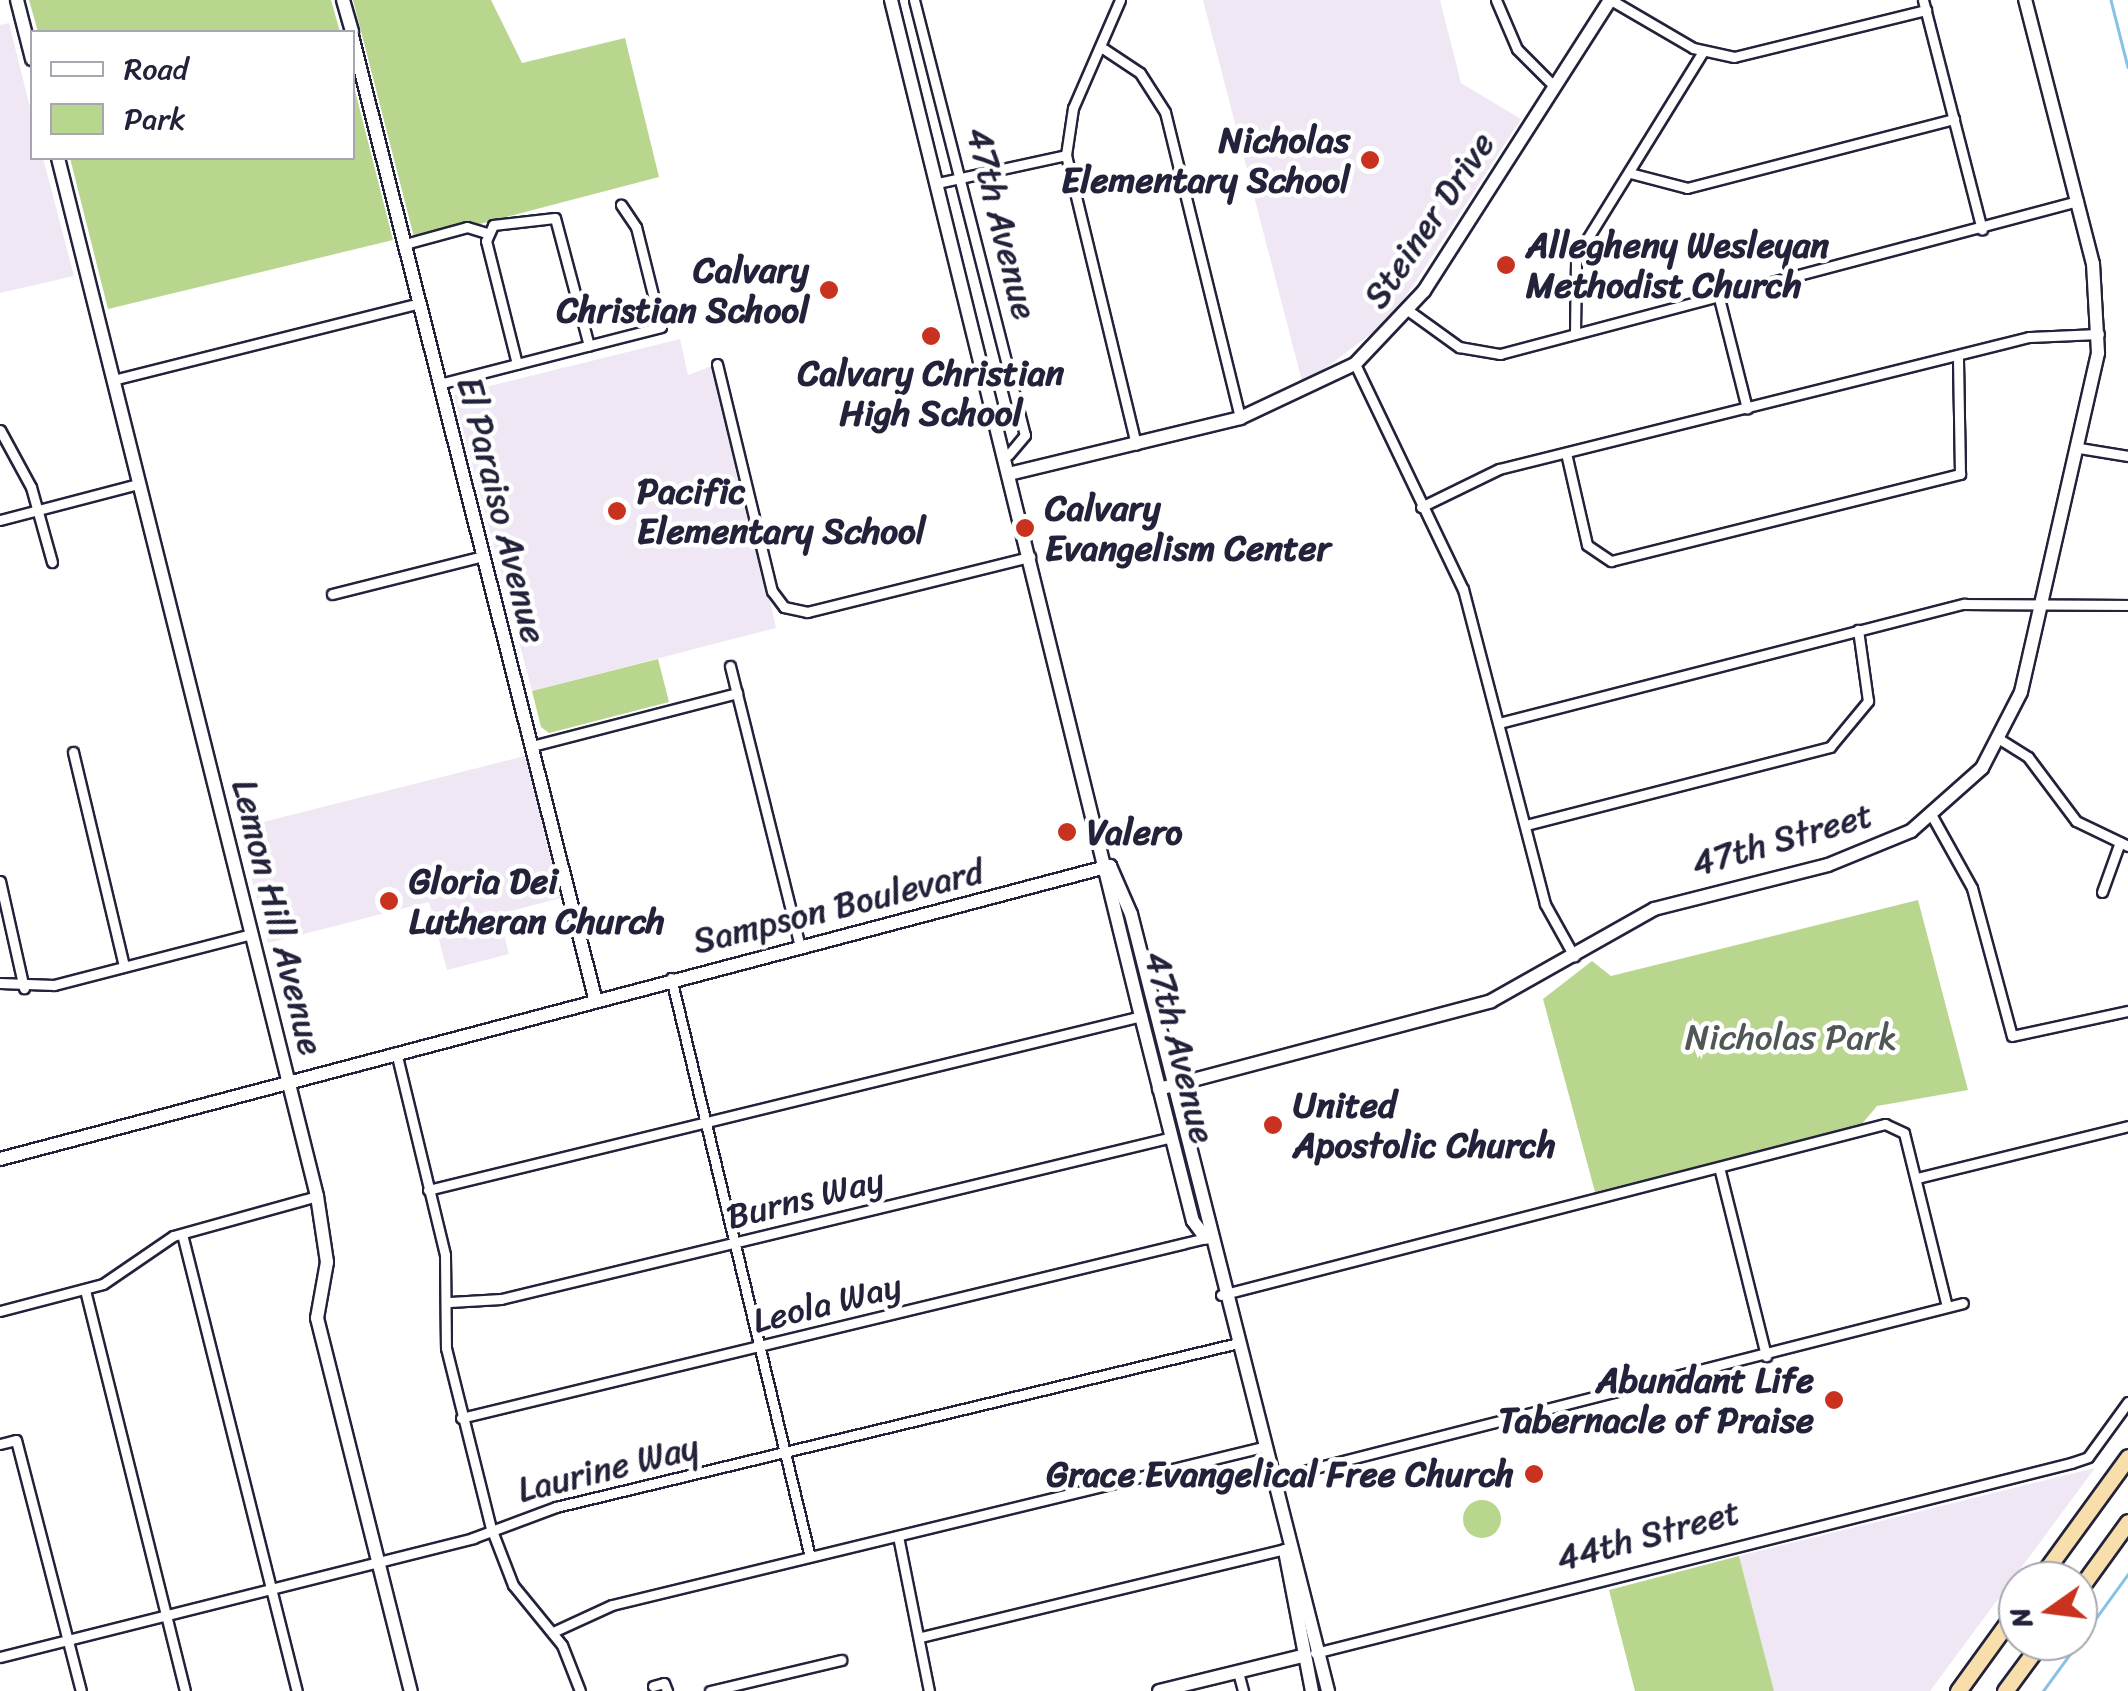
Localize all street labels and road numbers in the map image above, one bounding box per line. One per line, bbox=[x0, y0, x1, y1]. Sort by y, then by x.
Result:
street label: 47th Avenue bbox=[958, 123, 1046, 323]
street label: Steiner Drive bbox=[1355, 124, 1503, 316]
street label: El Paraiso Avenue bbox=[449, 372, 555, 648]
street label: Lemon Hill Avenue bbox=[224, 775, 332, 1059]
street label: 47th Street bbox=[1687, 793, 1877, 885]
street label: Sampson Boulevard bbox=[689, 850, 987, 962]
street label: 47th Avenue bbox=[1136, 947, 1224, 1147]
street label: Burns Way bbox=[722, 1158, 888, 1238]
street label: Leola Way bbox=[749, 1264, 905, 1342]
street label: Laurine Way bbox=[513, 1425, 703, 1511]
street label: 44th Street bbox=[1552, 1490, 1744, 1580]

